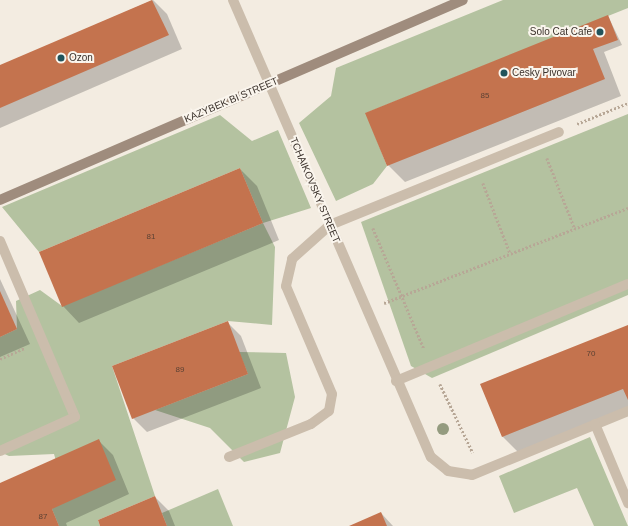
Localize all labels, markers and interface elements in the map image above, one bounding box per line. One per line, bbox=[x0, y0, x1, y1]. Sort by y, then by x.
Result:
place label: Solo Cat Cafe bbox=[530, 26, 592, 38]
marker: Solo Cat Cafe bbox=[595, 27, 605, 37]
place label: Ozon bbox=[69, 52, 93, 64]
marker: Ozon bbox=[56, 53, 66, 63]
place label: Cesky Pivovar bbox=[512, 67, 576, 79]
marker: Cesky Pivovar bbox=[499, 68, 509, 78]
street label: KAZYBEK BI STREET bbox=[182, 75, 280, 125]
house number: 85 bbox=[481, 91, 489, 101]
street label: TCHAIKOVSKY STREET bbox=[287, 135, 343, 245]
house number: 81 bbox=[147, 232, 155, 242]
house number: 70 bbox=[587, 349, 595, 359]
house number: 89 bbox=[176, 365, 184, 375]
house number: 87 bbox=[39, 512, 47, 522]

